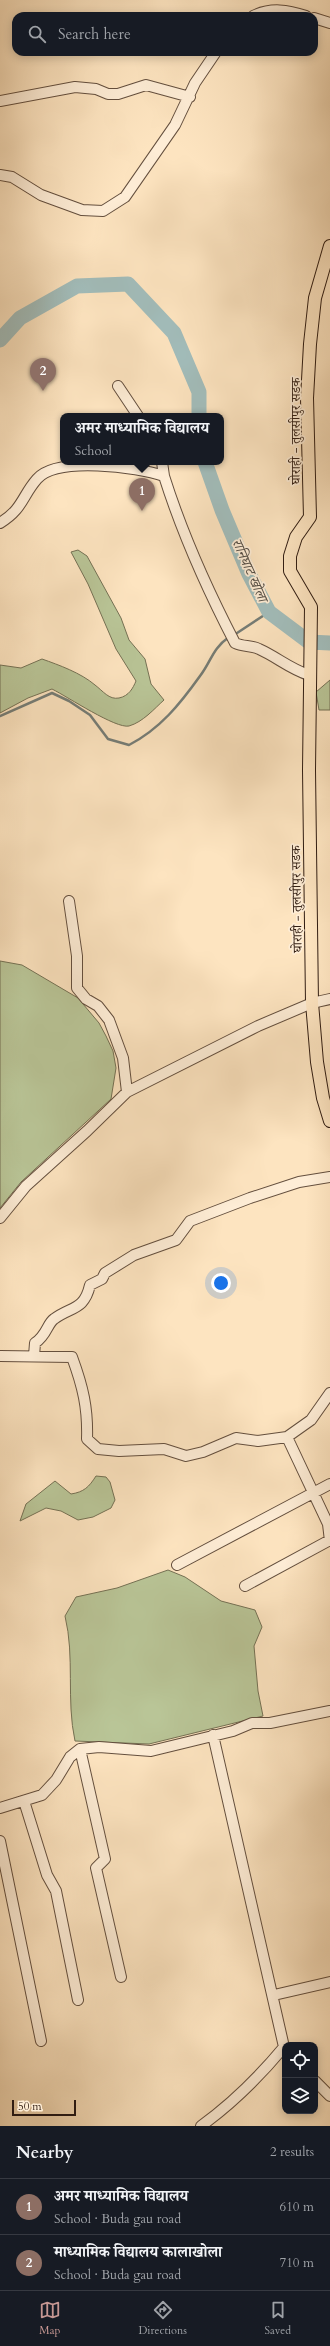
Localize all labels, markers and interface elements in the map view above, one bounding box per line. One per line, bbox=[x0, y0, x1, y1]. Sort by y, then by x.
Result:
search box bbox=[12, 12, 318, 56]
icon: search bbox=[26, 23, 48, 45]
text: Search here bbox=[58, 24, 131, 44]
pin: 2 bbox=[30, 358, 56, 391]
street label: घोराही - तुलसीपुर सडक bbox=[287, 377, 305, 486]
popup bbox=[60, 413, 224, 465]
text: अमर माध्यामिक विद्यालय bbox=[75, 418, 209, 438]
text: School bbox=[75, 442, 112, 460]
pin: 1 bbox=[129, 478, 155, 511]
water label: रानिघाट खोला bbox=[227, 536, 273, 607]
street label: घोराही - तुलसीपुर सडक bbox=[287, 845, 307, 954]
your location bbox=[211, 1273, 231, 1293]
map controls bbox=[282, 2042, 318, 2114]
button: locate bbox=[282, 2042, 318, 2078]
button: layers bbox=[282, 2078, 318, 2114]
scale bar bbox=[12, 2098, 76, 2117]
text: 50 m bbox=[18, 2099, 42, 2114]
text: Nearby bbox=[16, 2141, 73, 2164]
text: 2 results bbox=[270, 2143, 314, 2161]
text: अमर माध्यामिक विद्यालय bbox=[54, 2186, 188, 2206]
text: 1 bbox=[26, 2198, 32, 2216]
text: 610 m bbox=[280, 2198, 314, 2216]
text: School · Buda gau road bbox=[54, 2210, 181, 2228]
text: माध्यामिक विद्यालय कालाखोला bbox=[54, 2242, 222, 2262]
text: 2 bbox=[26, 2254, 32, 2272]
text: 710 m bbox=[280, 2254, 314, 2272]
text: School · Buda gau road bbox=[54, 2266, 181, 2284]
tab: Map bbox=[39, 2299, 61, 2338]
tab: Directions bbox=[138, 2299, 187, 2338]
tab: Saved bbox=[265, 2299, 291, 2338]

